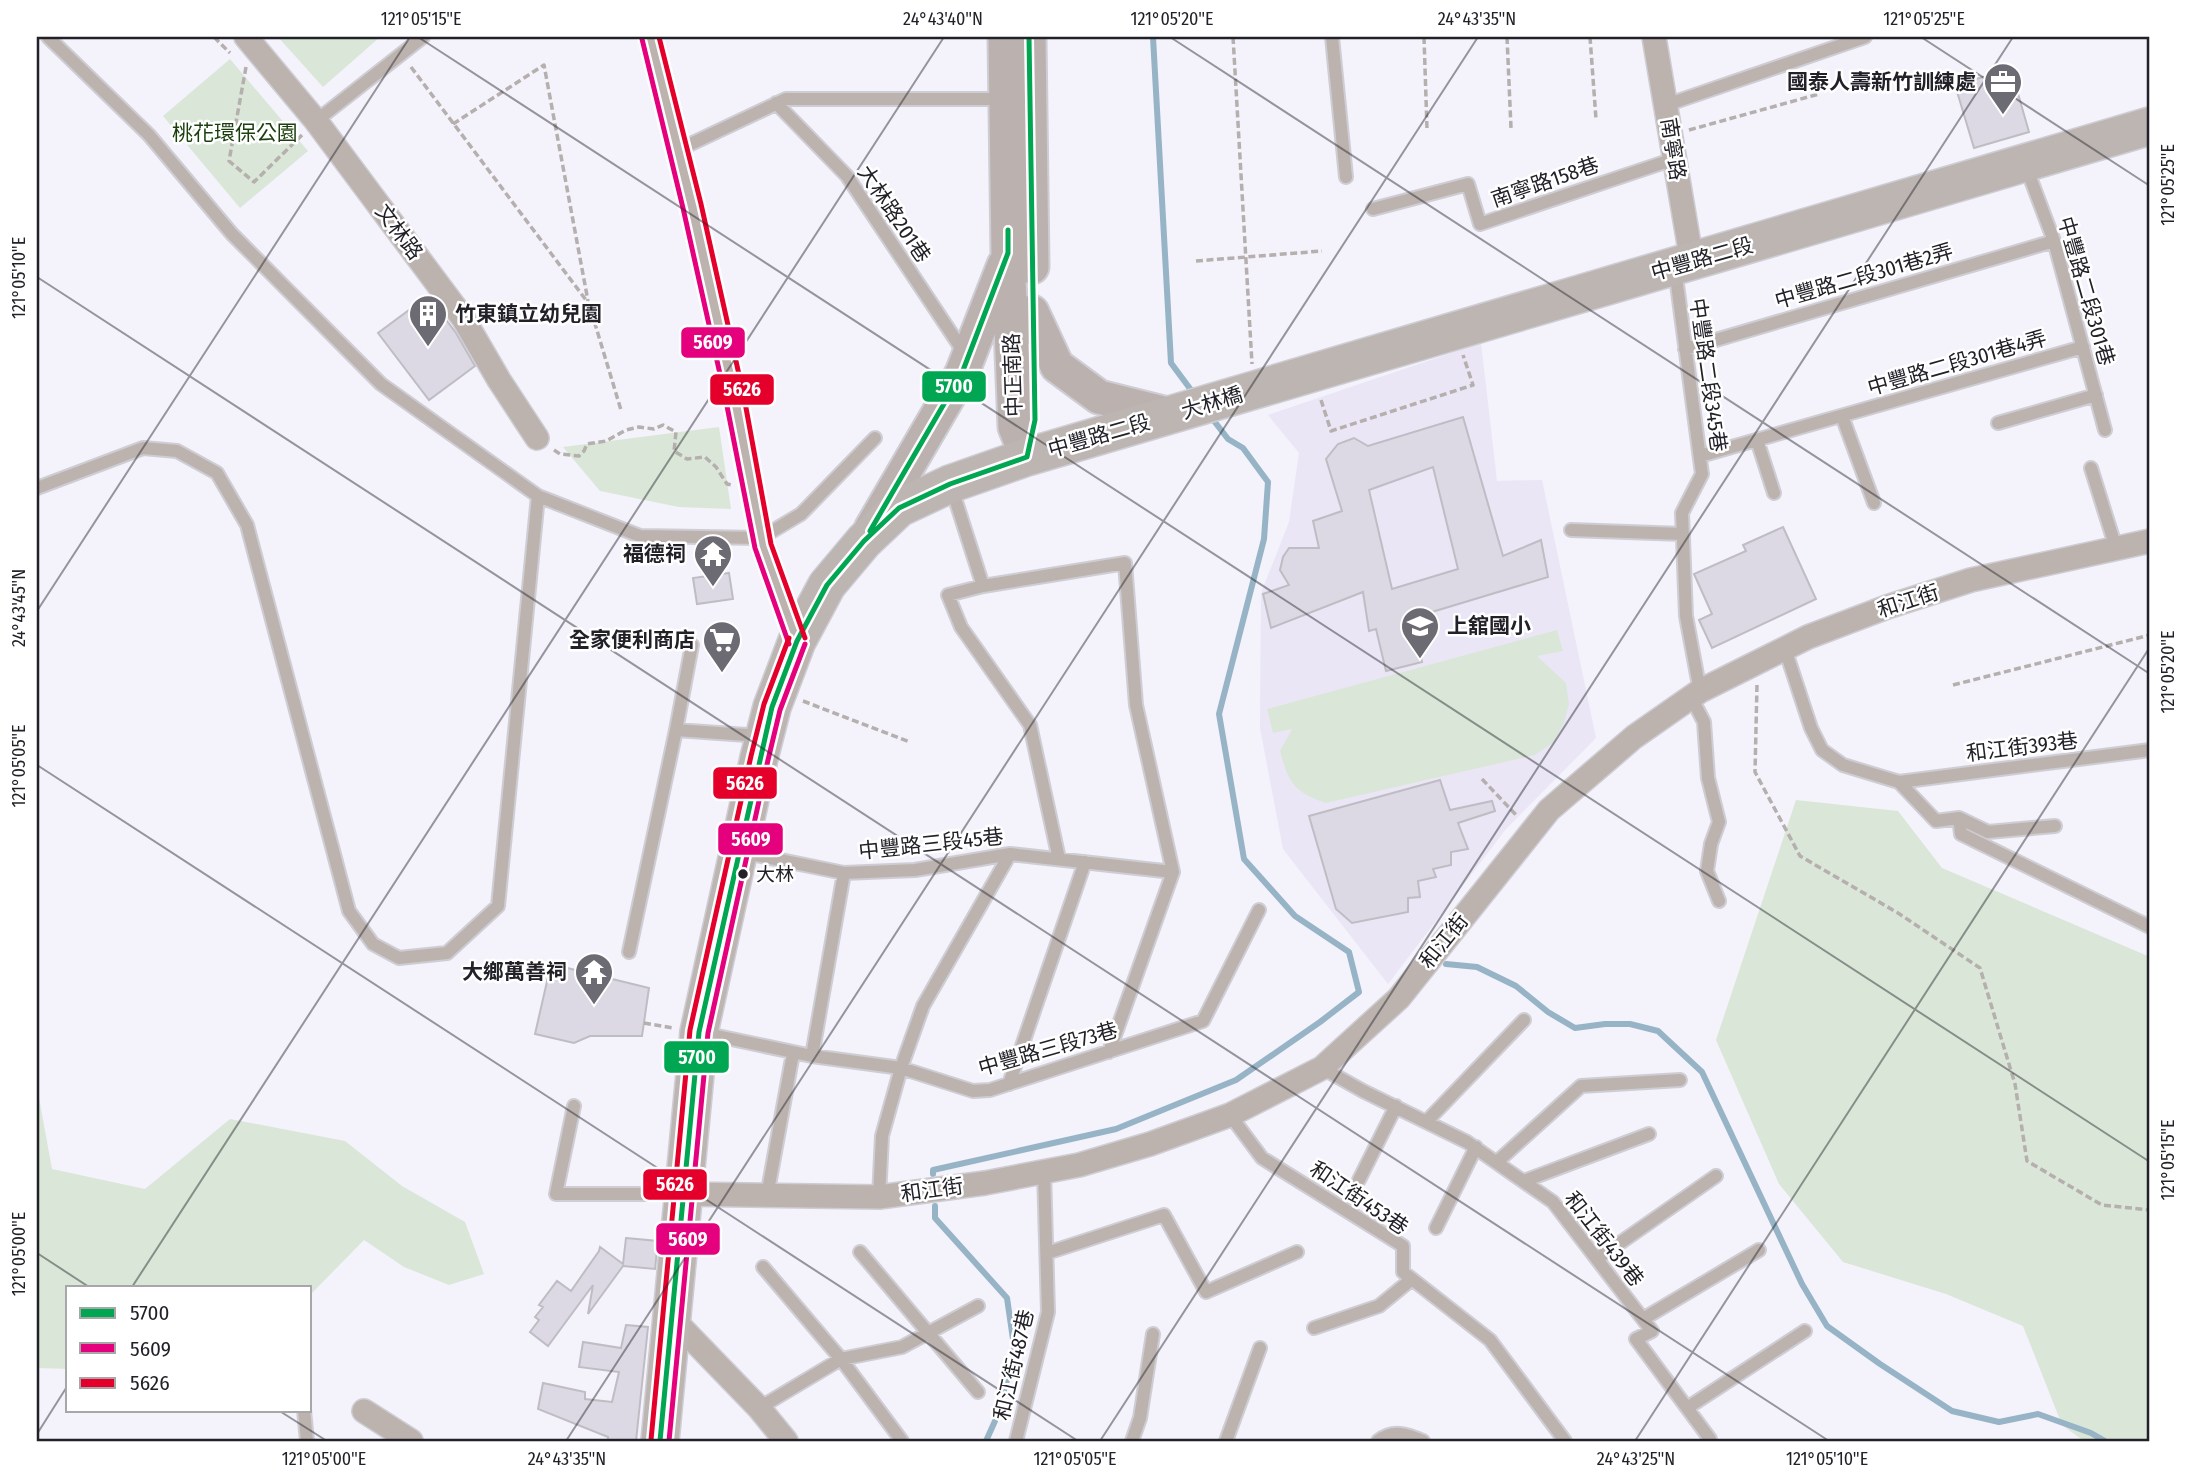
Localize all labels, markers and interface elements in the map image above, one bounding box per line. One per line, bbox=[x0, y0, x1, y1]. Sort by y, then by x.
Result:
text: 121°05'15"E bbox=[381, 8, 461, 30]
text: 24°43'40"N bbox=[903, 8, 983, 30]
text: 121°05'20"E bbox=[1130, 8, 1214, 30]
text: 24°43'35"N bbox=[1438, 8, 1516, 30]
text: 121°05'25"E bbox=[1883, 8, 1965, 30]
office icon: 國泰人壽新竹訓練處 bbox=[1982, 61, 2024, 116]
place label: 國泰人壽新竹訓練處 bbox=[1787, 69, 1976, 95]
street label: 南寧路 bbox=[1655, 116, 1691, 182]
park label: 桃花環保公園 bbox=[172, 120, 298, 146]
text: 121°05'25"E bbox=[2157, 144, 2179, 226]
street label: 南寧路158巷 bbox=[1488, 151, 1602, 213]
street label: 大林路201巷 bbox=[852, 160, 936, 268]
street label: 文林路 bbox=[370, 199, 428, 265]
street label: 中豐路二段301巷 bbox=[2052, 213, 2120, 369]
street label: 中豐路二段 bbox=[1648, 232, 1756, 286]
text: 121°05'10"E bbox=[8, 237, 30, 319]
street label: 中豐路二段301巷2弄 bbox=[1772, 238, 1956, 314]
building icon: 竹東鎮立幼兒園 bbox=[407, 293, 449, 348]
street label: 中豐路二段345巷 bbox=[1684, 296, 1732, 454]
place label: 竹東鎮立幼兒園 bbox=[455, 301, 602, 327]
street label: 中豐路二段301巷4弄 bbox=[1864, 325, 2050, 401]
line badge: 5609 bbox=[680, 326, 746, 359]
text: 5609 bbox=[693, 331, 733, 354]
street label: 中正南路 bbox=[999, 333, 1027, 417]
line badge: 5700 bbox=[921, 370, 987, 403]
line badge: 5626 bbox=[709, 373, 775, 406]
text: 5700 bbox=[935, 375, 973, 398]
text: 5626 bbox=[723, 378, 761, 401]
street label: 大林橋 bbox=[1178, 381, 1246, 425]
street label: 中豐路二段 bbox=[1045, 409, 1153, 463]
temple icon: 福德祠 bbox=[692, 533, 734, 588]
place label: 福德祠 bbox=[623, 541, 686, 567]
text: 24°43'45"N bbox=[8, 569, 30, 647]
street label: 和江街 bbox=[1874, 579, 1942, 623]
school or university icon: 上舘國小 bbox=[1399, 605, 1441, 660]
place label: 上舘國小 bbox=[1447, 613, 1531, 639]
supermarket icon: 全家便利商店 bbox=[701, 619, 743, 674]
place label: 全家便利商店 bbox=[569, 627, 695, 653]
text: 121°05'20"E bbox=[2157, 630, 2179, 714]
text: 121°05'05"E bbox=[8, 725, 30, 807]
street label: 和江街393巷 bbox=[1965, 727, 2079, 767]
line badge: 5626 bbox=[712, 766, 778, 800]
text: 5626 bbox=[726, 772, 764, 795]
line badge: 5609 bbox=[717, 822, 784, 856]
street label: 中豐路三段45巷 bbox=[857, 823, 1005, 865]
text: 5609 bbox=[731, 828, 771, 851]
place label: 大林 bbox=[756, 863, 794, 886]
marker: 大林 bbox=[736, 867, 750, 881]
street label: 和江街 bbox=[1414, 908, 1474, 974]
temple icon: 大鄉萬善祠 bbox=[573, 951, 615, 1006]
place label: 大鄉萬善祠 bbox=[462, 959, 567, 985]
street label: 中豐路三段73巷 bbox=[975, 1017, 1121, 1081]
line badge: 5700 bbox=[663, 1040, 730, 1074]
text: 5700 bbox=[678, 1046, 716, 1069]
text: 121°05'15"E bbox=[2157, 1120, 2179, 1200]
street label: 和江街453巷 bbox=[1305, 1156, 1413, 1240]
line badge: 5626 bbox=[642, 1168, 708, 1201]
text: 5626 bbox=[656, 1173, 694, 1196]
street label: 和江街 bbox=[899, 1173, 965, 1207]
street label: 和江街439巷 bbox=[1559, 1186, 1649, 1292]
text: 121°05'00"E bbox=[8, 1212, 30, 1296]
line badge: 5609 bbox=[655, 1222, 721, 1256]
text: 5609 bbox=[668, 1228, 708, 1251]
legend bbox=[66, 1286, 312, 1412]
text: 5700 bbox=[130, 1300, 169, 1326]
street label: 和江街487巷 bbox=[989, 1307, 1039, 1423]
text: 5609 bbox=[130, 1336, 171, 1362]
text: 5626 bbox=[130, 1370, 170, 1396]
text: 121°05'00"E bbox=[282, 1448, 366, 1470]
text: 24°43'35"N bbox=[528, 1448, 606, 1470]
text: 121°05'05"E bbox=[1034, 1448, 1116, 1470]
text: 24°43'25"N bbox=[1597, 1448, 1675, 1470]
text: 121°05'10"E bbox=[1786, 1448, 1868, 1470]

